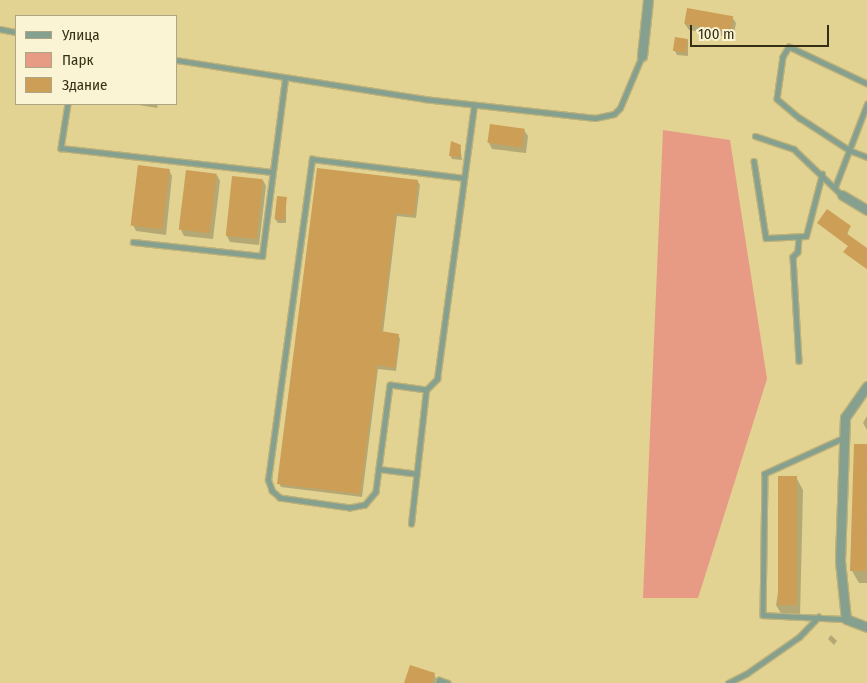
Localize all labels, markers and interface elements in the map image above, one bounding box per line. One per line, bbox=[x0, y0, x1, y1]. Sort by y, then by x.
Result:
legend bbox=[15, 15, 178, 105]
scale bar bbox=[692, 15, 831, 47]
text: 100 m bbox=[698, 25, 735, 43]
text: Улица bbox=[62, 26, 100, 44]
text: Парк bbox=[62, 51, 93, 69]
text: Здание bbox=[62, 76, 108, 94]

